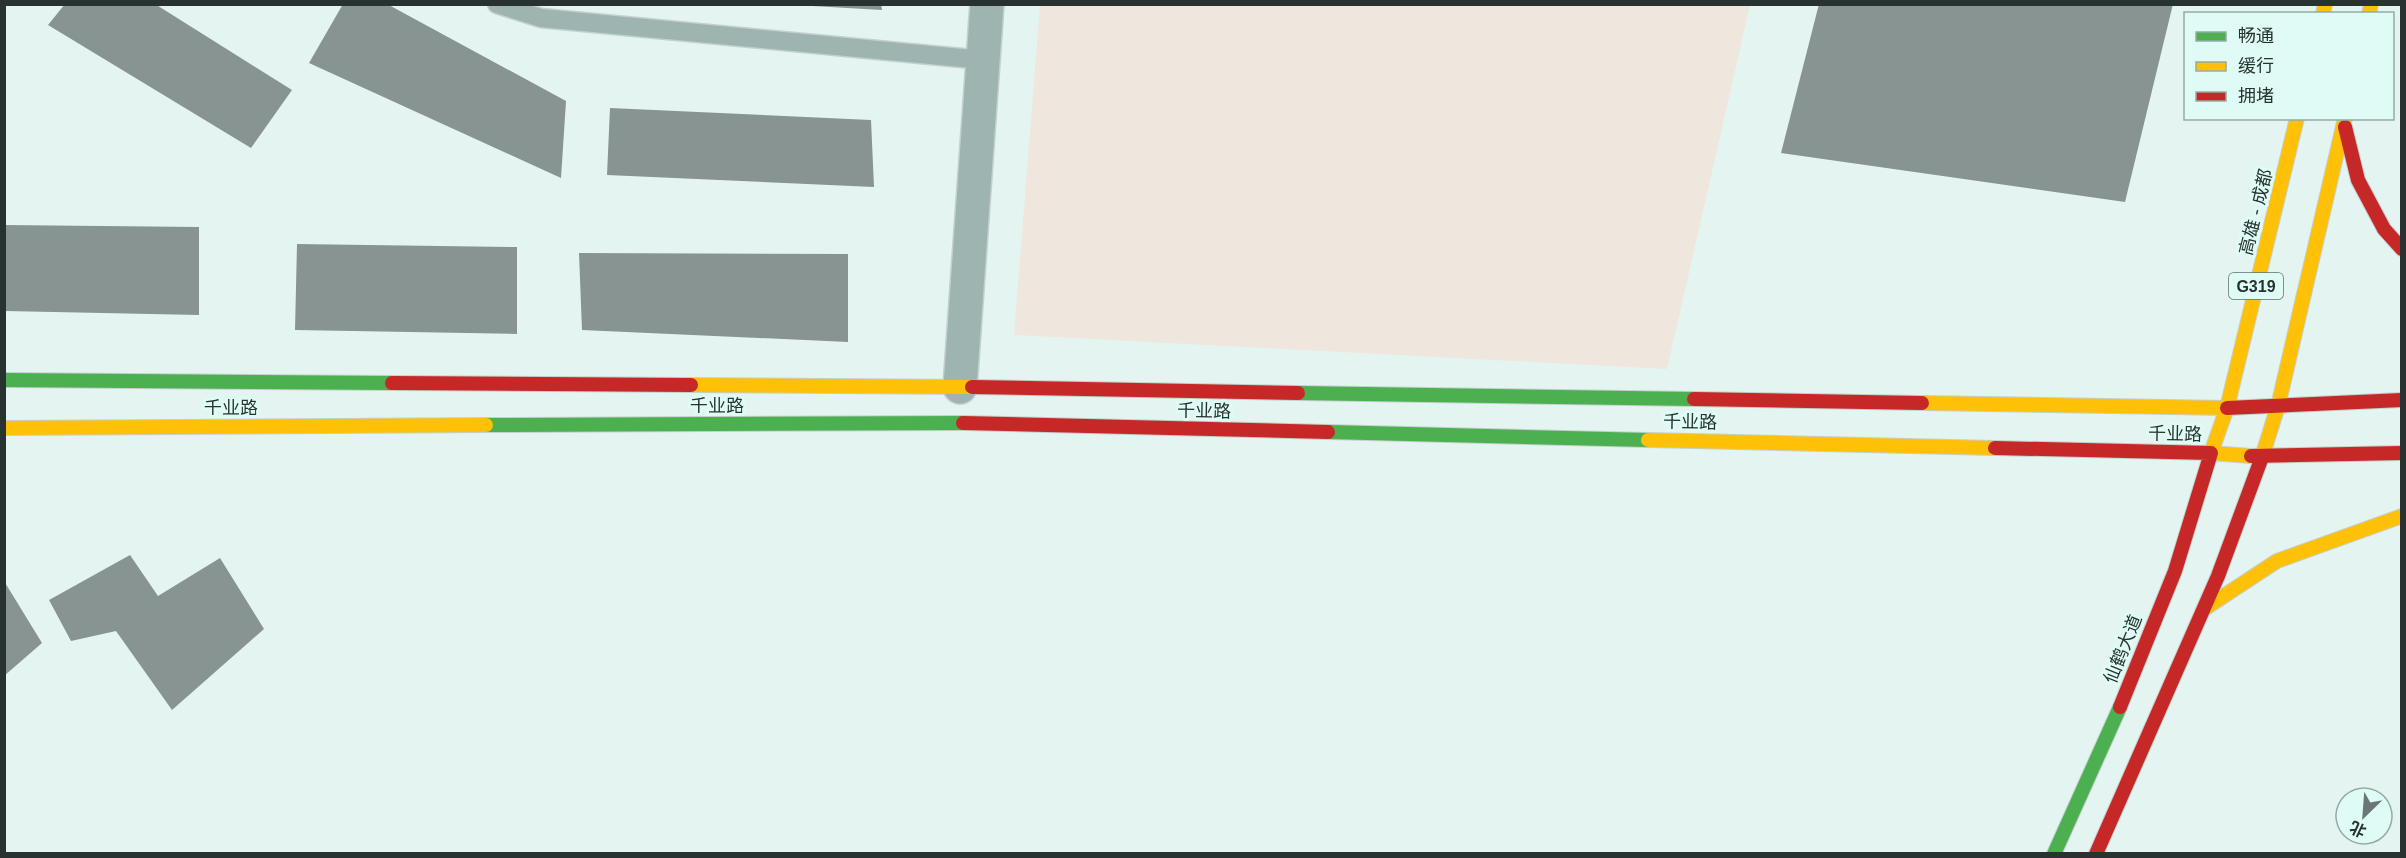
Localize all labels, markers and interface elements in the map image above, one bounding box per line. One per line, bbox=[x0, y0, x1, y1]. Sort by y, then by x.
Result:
legend bbox=[2184, 12, 2394, 120]
text: 畅通 bbox=[2238, 26, 2274, 46]
text: 缓行 bbox=[2238, 56, 2274, 76]
text: 拥堵 bbox=[2238, 86, 2274, 106]
street label: 高雄 - 成都 bbox=[2236, 167, 2276, 257]
road number: G319 bbox=[2229, 273, 2283, 299]
street label: 千业路 bbox=[690, 396, 744, 416]
street label: 千业路 bbox=[204, 398, 258, 418]
street label: 千业路 bbox=[1177, 401, 1231, 421]
street label: 千业路 bbox=[1663, 412, 1717, 432]
street label: 千业路 bbox=[2148, 424, 2202, 444]
street label: 仙鹤大道 bbox=[2100, 612, 2146, 686]
north arrow bbox=[2334, 786, 2394, 846]
text: 北 bbox=[2347, 818, 2369, 840]

